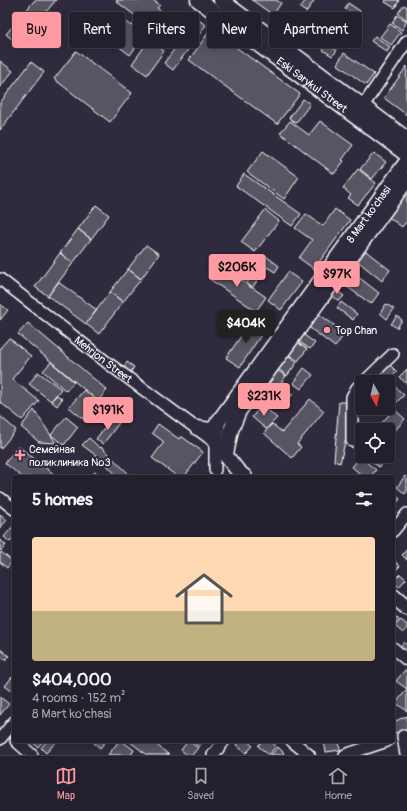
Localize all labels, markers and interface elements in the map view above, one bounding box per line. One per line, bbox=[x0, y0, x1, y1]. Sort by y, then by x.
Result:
chip: Buy bbox=[12, 12, 61, 48]
chip: Rent bbox=[69, 12, 125, 48]
chip: Filters bbox=[133, 12, 199, 48]
chip: New bbox=[207, 12, 261, 48]
chip: Apartment bbox=[269, 12, 362, 48]
street label: Eski Sarykul Street bbox=[274, 54, 350, 116]
street label: 8 Mart ko'chasi bbox=[344, 183, 394, 246]
pin: $206K bbox=[209, 254, 265, 288]
text: $206K bbox=[218, 259, 256, 275]
pin: $97K bbox=[313, 261, 361, 295]
text: $97K bbox=[323, 266, 351, 282]
pin: $404K bbox=[218, 310, 274, 344]
text: $404K bbox=[227, 315, 265, 331]
place label: Top Chan bbox=[335, 324, 377, 337]
marker: Top Chan bbox=[322, 325, 332, 335]
street label: Mehrjon Street bbox=[72, 334, 135, 386]
north arrow bbox=[355, 375, 395, 415]
map controls bbox=[355, 375, 395, 463]
pin: $231K bbox=[236, 383, 292, 417]
text: $231K bbox=[247, 388, 281, 404]
pin: $191K bbox=[80, 397, 136, 431]
text: $191K bbox=[92, 402, 124, 418]
button: locate bbox=[355, 423, 395, 463]
place label: Семейная поликлиника №3 bbox=[29, 443, 111, 469]
marker: Семейная поликлиника №3 bbox=[14, 449, 26, 461]
icon: filters bbox=[353, 488, 375, 510]
text: 5 homes bbox=[32, 489, 93, 510]
icon: home bbox=[168, 563, 240, 635]
text: $404,000 bbox=[32, 669, 112, 690]
text: 4 rooms · 152 m² bbox=[32, 690, 126, 706]
text: 8 Mart ko'chasi bbox=[32, 706, 111, 722]
tab: Map bbox=[55, 765, 77, 802]
tab: Saved bbox=[187, 765, 214, 802]
tab: Home bbox=[324, 765, 352, 802]

